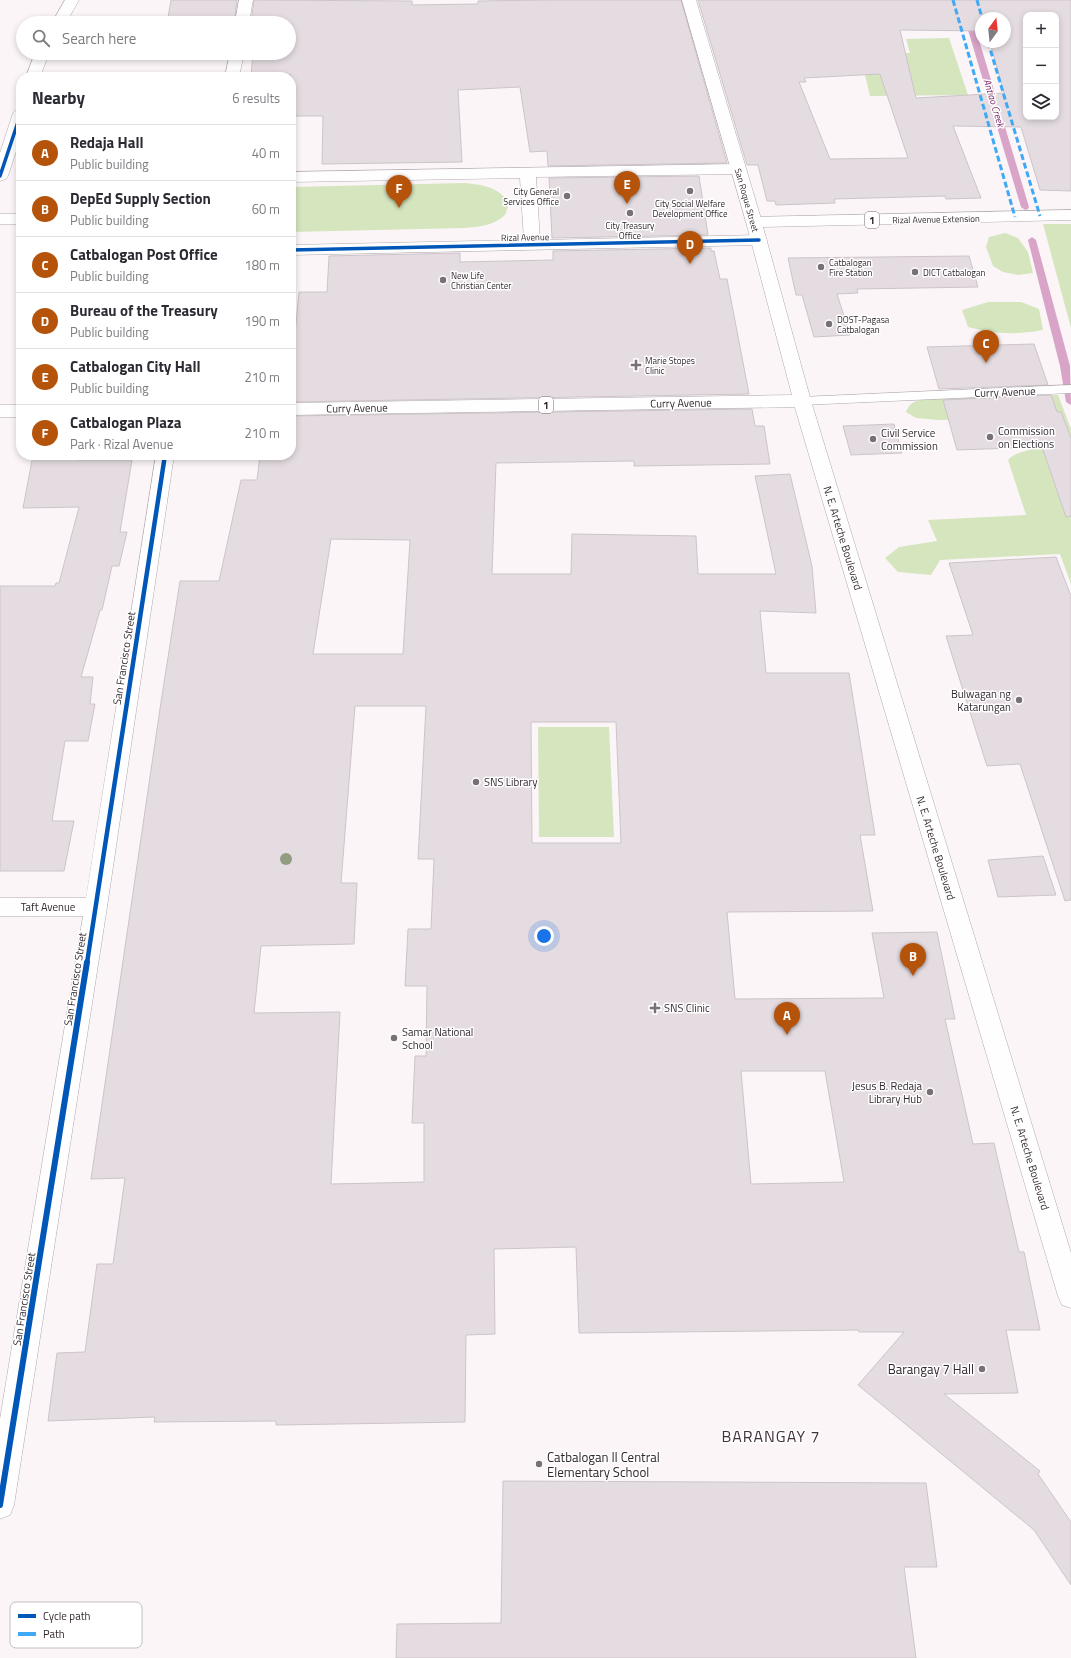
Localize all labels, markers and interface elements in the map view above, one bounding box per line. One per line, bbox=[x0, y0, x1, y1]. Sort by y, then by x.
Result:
north arrow bbox=[975, 12, 1011, 48]
map controls bbox=[1023, 12, 1059, 120]
button: + bbox=[1023, 12, 1059, 48]
search box bbox=[16, 16, 296, 60]
icon: search bbox=[30, 27, 52, 49]
text: Search here bbox=[62, 27, 136, 50]
button: − bbox=[1023, 48, 1059, 84]
water label: Antiao Creek bbox=[980, 77, 1009, 130]
button: layers bbox=[1023, 84, 1059, 120]
text: Nearby bbox=[32, 85, 85, 111]
text: 6 results bbox=[232, 88, 280, 108]
text: Redaja Hall bbox=[70, 131, 144, 154]
text: A bbox=[41, 143, 49, 163]
text: 40 m bbox=[252, 143, 280, 163]
text: Public building bbox=[70, 154, 149, 174]
street label: San Roque Street bbox=[732, 167, 763, 234]
pin: E bbox=[614, 171, 640, 204]
pin: F bbox=[386, 175, 412, 208]
place label: City General Services Office bbox=[503, 185, 559, 208]
marker: City Social Welfare Development Office bbox=[685, 186, 695, 196]
text: DepEd Supply Section bbox=[70, 187, 211, 210]
marker: City General Services Office bbox=[562, 191, 572, 201]
place label: City Social Welfare Development Office bbox=[653, 197, 728, 220]
text: B bbox=[41, 199, 49, 219]
text: 60 m bbox=[252, 199, 280, 219]
marker: City Treasury Office bbox=[625, 208, 635, 218]
text: Public building bbox=[70, 210, 149, 230]
road number: 1 bbox=[865, 212, 879, 228]
street label: Rizal Avenue Extension bbox=[892, 212, 980, 226]
place label: City Treasury Office bbox=[606, 219, 655, 242]
street label: Rizal Avenue bbox=[501, 230, 550, 244]
pin: D bbox=[677, 231, 703, 264]
text: Catbalogan Post Office bbox=[70, 243, 218, 266]
text: C bbox=[41, 255, 49, 275]
text: 180 m bbox=[244, 255, 280, 275]
place label: Catbalogan Fire Station bbox=[829, 256, 873, 279]
marker: Catbalogan Fire Station bbox=[816, 262, 826, 272]
text: Public building bbox=[70, 266, 149, 286]
place label: DICT Catbalogan bbox=[923, 266, 985, 279]
marker: DICT Catbalogan bbox=[910, 267, 920, 277]
place label: New Life Christian Center bbox=[451, 269, 511, 292]
marker: New Life Christian Center bbox=[438, 275, 448, 285]
text: Bureau of the Treasury bbox=[70, 299, 218, 322]
text: D bbox=[41, 311, 49, 331]
text: 190 m bbox=[244, 311, 280, 331]
place label: DOST-Pagasa Catbalogan bbox=[837, 313, 890, 336]
marker: DOST-Pagasa Catbalogan bbox=[824, 319, 834, 329]
text: Public building bbox=[70, 322, 149, 342]
pin: C bbox=[973, 330, 999, 363]
place label: Marie Stopes Clinic bbox=[645, 354, 695, 377]
text: Catbalogan City Hall bbox=[70, 355, 201, 378]
marker: Marie Stopes Clinic bbox=[630, 359, 642, 371]
text: E bbox=[41, 367, 49, 387]
text: 210 m bbox=[244, 367, 280, 387]
text: Public building bbox=[70, 378, 149, 398]
street label: Curry Avenue bbox=[974, 383, 1036, 401]
street label: Curry Avenue bbox=[650, 394, 712, 412]
road number: 1 bbox=[539, 397, 553, 413]
street label: Curry Avenue bbox=[326, 399, 388, 417]
text: Catbalogan Plaza bbox=[70, 411, 181, 434]
text: F bbox=[42, 423, 48, 443]
text: 210 m bbox=[244, 423, 280, 443]
place label: Commission on Elections bbox=[998, 423, 1055, 452]
place label: Civil Service Commission bbox=[881, 425, 938, 454]
marker: Commission on Elections bbox=[985, 432, 995, 442]
text: Park · Rizal Avenue bbox=[70, 434, 173, 454]
marker: Civil Service Commission bbox=[868, 434, 878, 444]
street label: N. E. Arteche Boulevard bbox=[820, 484, 867, 592]
street label: San Francisco Street bbox=[109, 610, 139, 706]
place label: Bulwagan ng Katarungan bbox=[951, 686, 1011, 715]
marker: Bulwagan ng Katarungan bbox=[1014, 695, 1024, 705]
place label: SNS Library bbox=[484, 774, 538, 790]
marker: SNS Library bbox=[471, 777, 481, 787]
street label: N. E. Arteche Boulevard bbox=[913, 794, 960, 902]
street label: Taft Avenue bbox=[21, 899, 76, 915]
your location bbox=[534, 926, 554, 946]
street label: San Francisco Street bbox=[60, 931, 90, 1027]
pin: B bbox=[900, 943, 926, 976]
place label: SNS Clinic bbox=[664, 1000, 710, 1016]
marker: SNS Clinic bbox=[649, 1002, 661, 1014]
pin: A bbox=[774, 1002, 800, 1035]
place label: Samar National School bbox=[402, 1024, 473, 1053]
marker: Samar National School bbox=[389, 1033, 399, 1043]
place label: Jesus B. Redaja Library Hub bbox=[852, 1078, 922, 1107]
marker: Jesus B. Redaja Library Hub bbox=[925, 1087, 935, 1097]
street label: N. E. Arteche Boulevard bbox=[1007, 1104, 1054, 1212]
street label: San Francisco Street bbox=[9, 1251, 39, 1347]
place label: Barangay 7 Hall bbox=[888, 1359, 974, 1379]
marker: Barangay 7 Hall bbox=[977, 1364, 987, 1374]
district label: BARANGAY 7 bbox=[721, 1424, 821, 1448]
place label: Catbalogan II Central Elementary School bbox=[547, 1447, 660, 1482]
marker: Catbalogan II Central Elementary School bbox=[534, 1459, 544, 1469]
legend bbox=[10, 1602, 142, 1648]
text: Cycle path bbox=[43, 1608, 91, 1624]
text: Path bbox=[43, 1626, 65, 1642]

